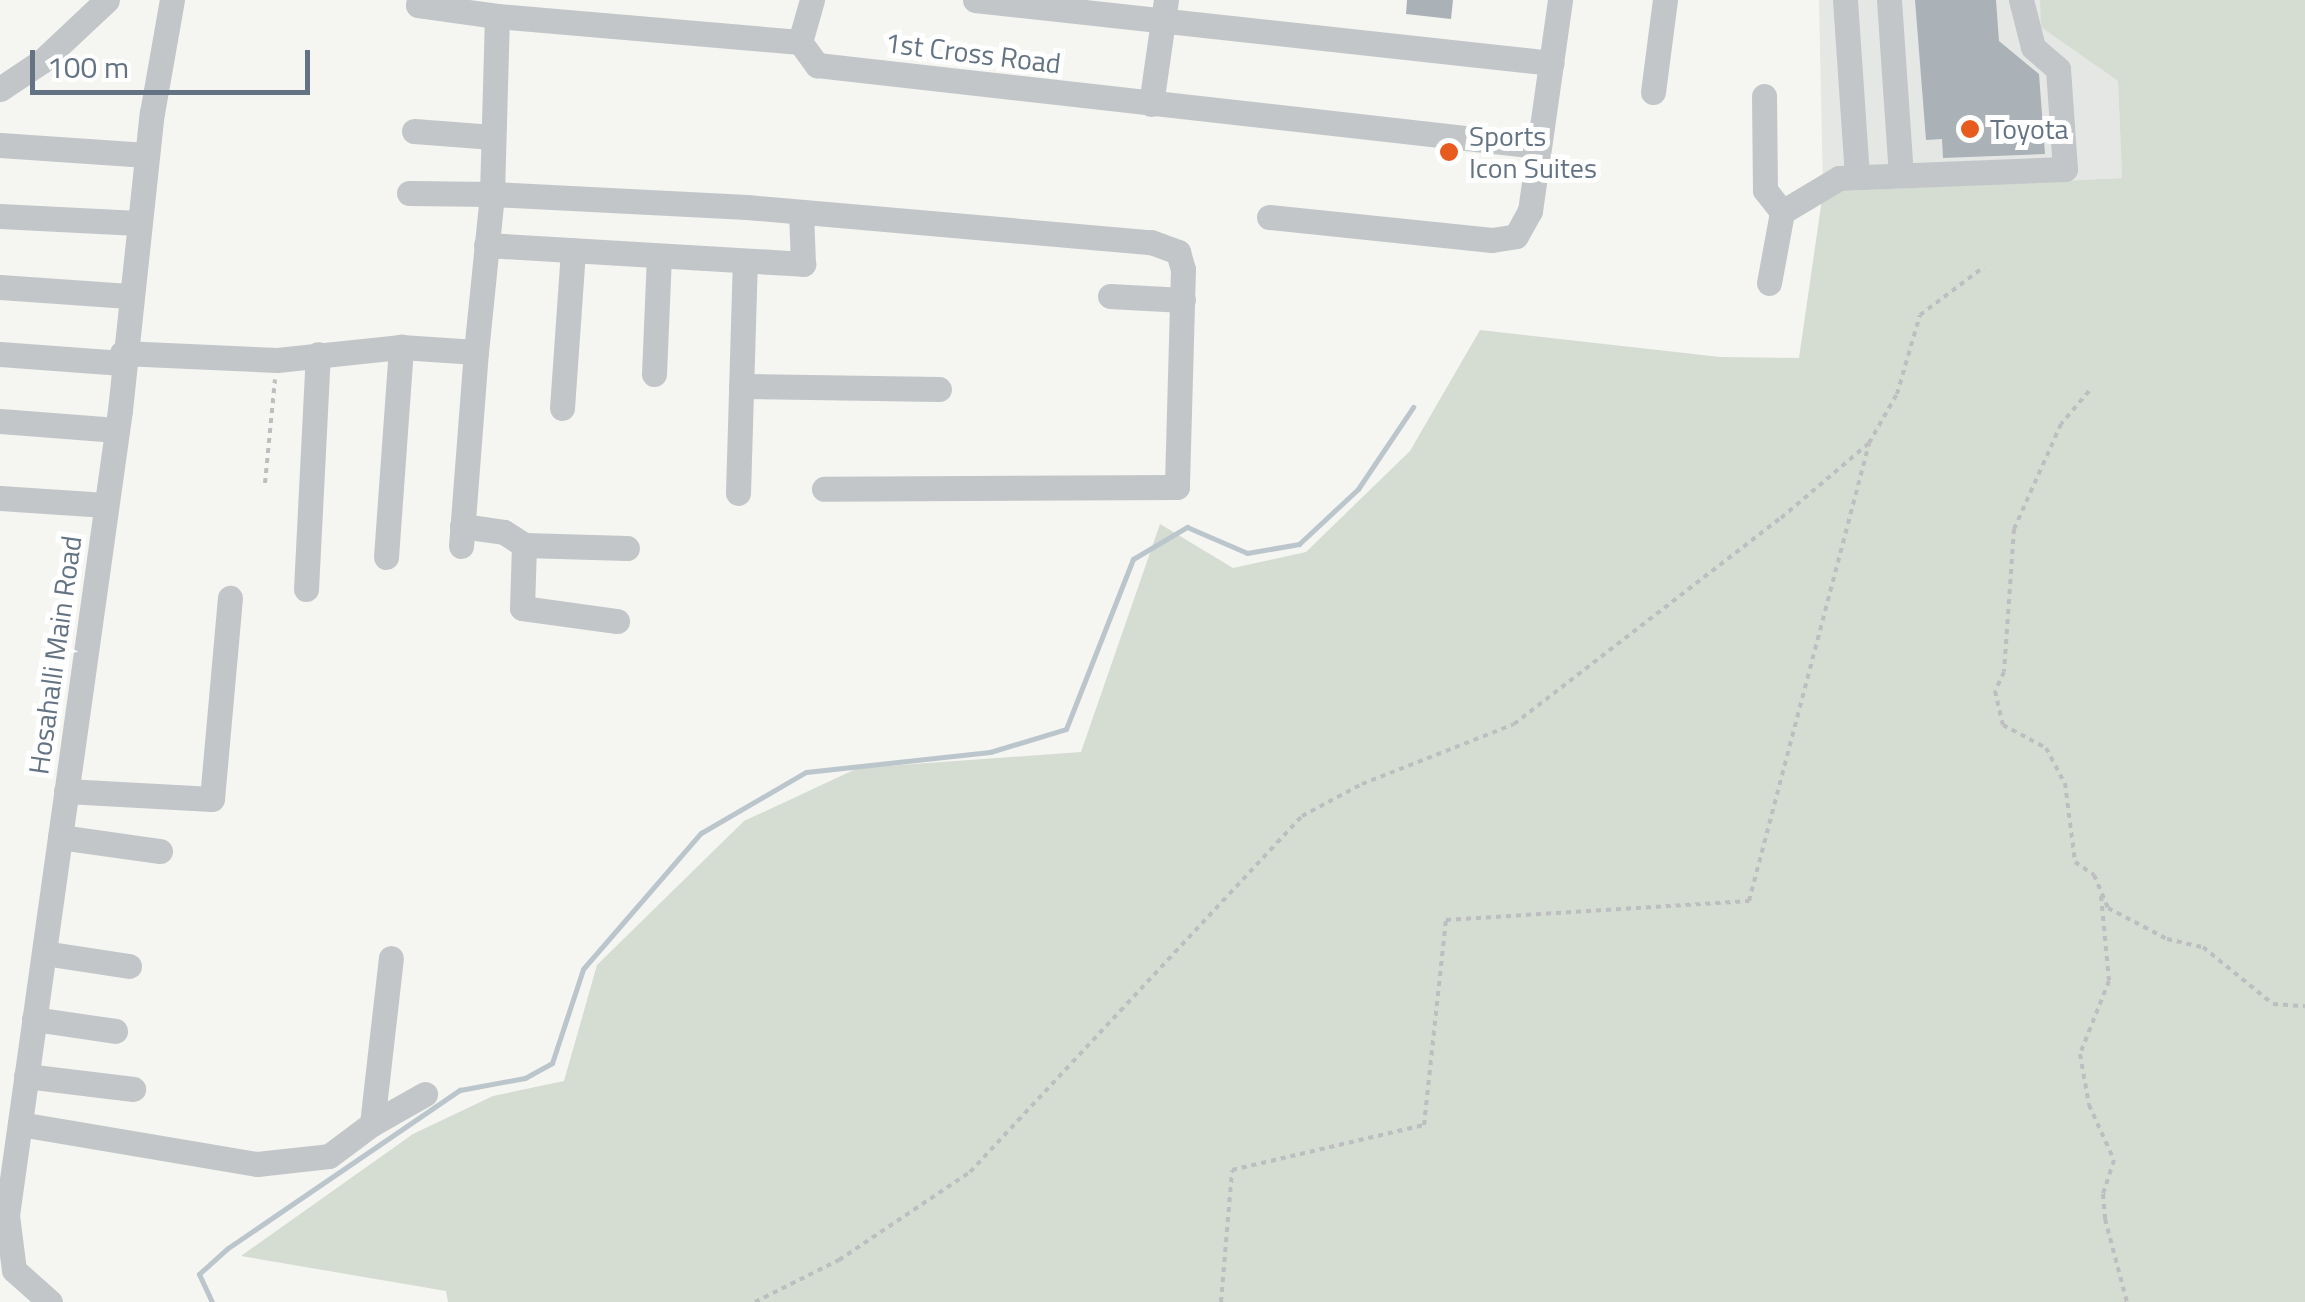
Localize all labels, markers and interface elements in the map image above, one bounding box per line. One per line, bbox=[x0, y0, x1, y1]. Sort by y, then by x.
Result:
street label: 1st Cross Road bbox=[883, 26, 1063, 80]
scale bar bbox=[35, 30, 315, 92]
text: 100 m bbox=[47, 44, 129, 90]
place label: Toyota bbox=[1990, 112, 2068, 146]
marker: Toyota bbox=[1959, 118, 1981, 140]
place label: Sports Icon Suites bbox=[1469, 119, 1597, 185]
marker: Sports Icon Suites bbox=[1438, 141, 1460, 163]
street label: Hosahalli Main Road bbox=[22, 534, 88, 776]

